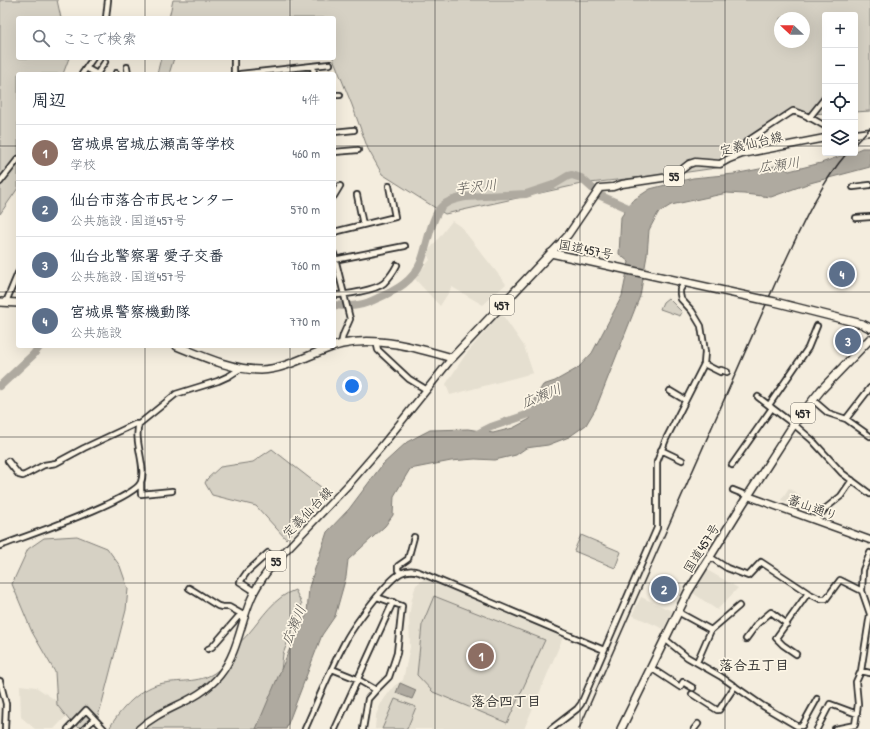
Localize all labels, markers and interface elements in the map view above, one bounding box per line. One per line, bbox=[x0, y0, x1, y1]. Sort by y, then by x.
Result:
north arrow bbox=[774, 12, 810, 48]
map controls bbox=[822, 12, 858, 156]
button: + bbox=[822, 12, 858, 48]
search box bbox=[16, 16, 336, 60]
icon: search bbox=[30, 27, 52, 49]
text: ここで検索 bbox=[62, 28, 137, 49]
button: − bbox=[822, 48, 858, 84]
button: locate bbox=[822, 84, 858, 120]
text: 周辺 bbox=[32, 88, 66, 111]
text: 4件 bbox=[302, 90, 320, 108]
button: layers bbox=[822, 120, 858, 156]
street label: 定義仙台線 bbox=[717, 126, 786, 160]
text: 宮城県宮城広瀬高等学校 bbox=[70, 133, 235, 154]
text: 1 bbox=[43, 144, 47, 162]
text: 460 m bbox=[292, 144, 320, 162]
water label: 広瀬川 bbox=[757, 152, 801, 176]
text: 学校 bbox=[70, 155, 96, 173]
road number: 55 bbox=[664, 166, 684, 186]
water label: 芋沢川 bbox=[454, 174, 498, 198]
text: 仙台市落合市民センター bbox=[70, 189, 235, 210]
text: 2 bbox=[42, 200, 48, 218]
text: 570 m bbox=[290, 200, 320, 218]
text: 公共施設 · 国道457号 bbox=[70, 211, 186, 229]
street label: 国道457号 bbox=[557, 235, 615, 263]
text: 仙台北警察署 愛子交番 bbox=[70, 245, 223, 266]
text: 3 bbox=[42, 256, 48, 274]
text: 760 m bbox=[291, 256, 320, 274]
pin: 4 bbox=[829, 259, 855, 289]
text: 公共施設 · 国道457号 bbox=[70, 267, 186, 285]
road number: 457 bbox=[490, 295, 514, 315]
text: 宮城県警察機動隊 bbox=[70, 301, 190, 322]
text: 4 bbox=[43, 312, 47, 330]
text: 770 m bbox=[289, 312, 320, 330]
text: 公共施設 bbox=[70, 323, 122, 341]
pin: 3 bbox=[835, 326, 861, 356]
your location bbox=[342, 376, 362, 396]
water label: 広瀬川 bbox=[518, 378, 564, 412]
road number: 457 bbox=[791, 403, 815, 423]
street label: 定義仙台線 bbox=[278, 482, 337, 542]
street label: 蕃山通り bbox=[785, 490, 841, 524]
street label: 国道457号 bbox=[679, 520, 723, 576]
road number: 55 bbox=[266, 551, 286, 571]
pin: 2 bbox=[651, 574, 677, 604]
water label: 広瀬川 bbox=[276, 602, 310, 648]
pin: 1 bbox=[468, 641, 494, 671]
district label: 落合五丁目 bbox=[719, 655, 789, 674]
district label: 落合四丁目 bbox=[471, 691, 541, 710]

